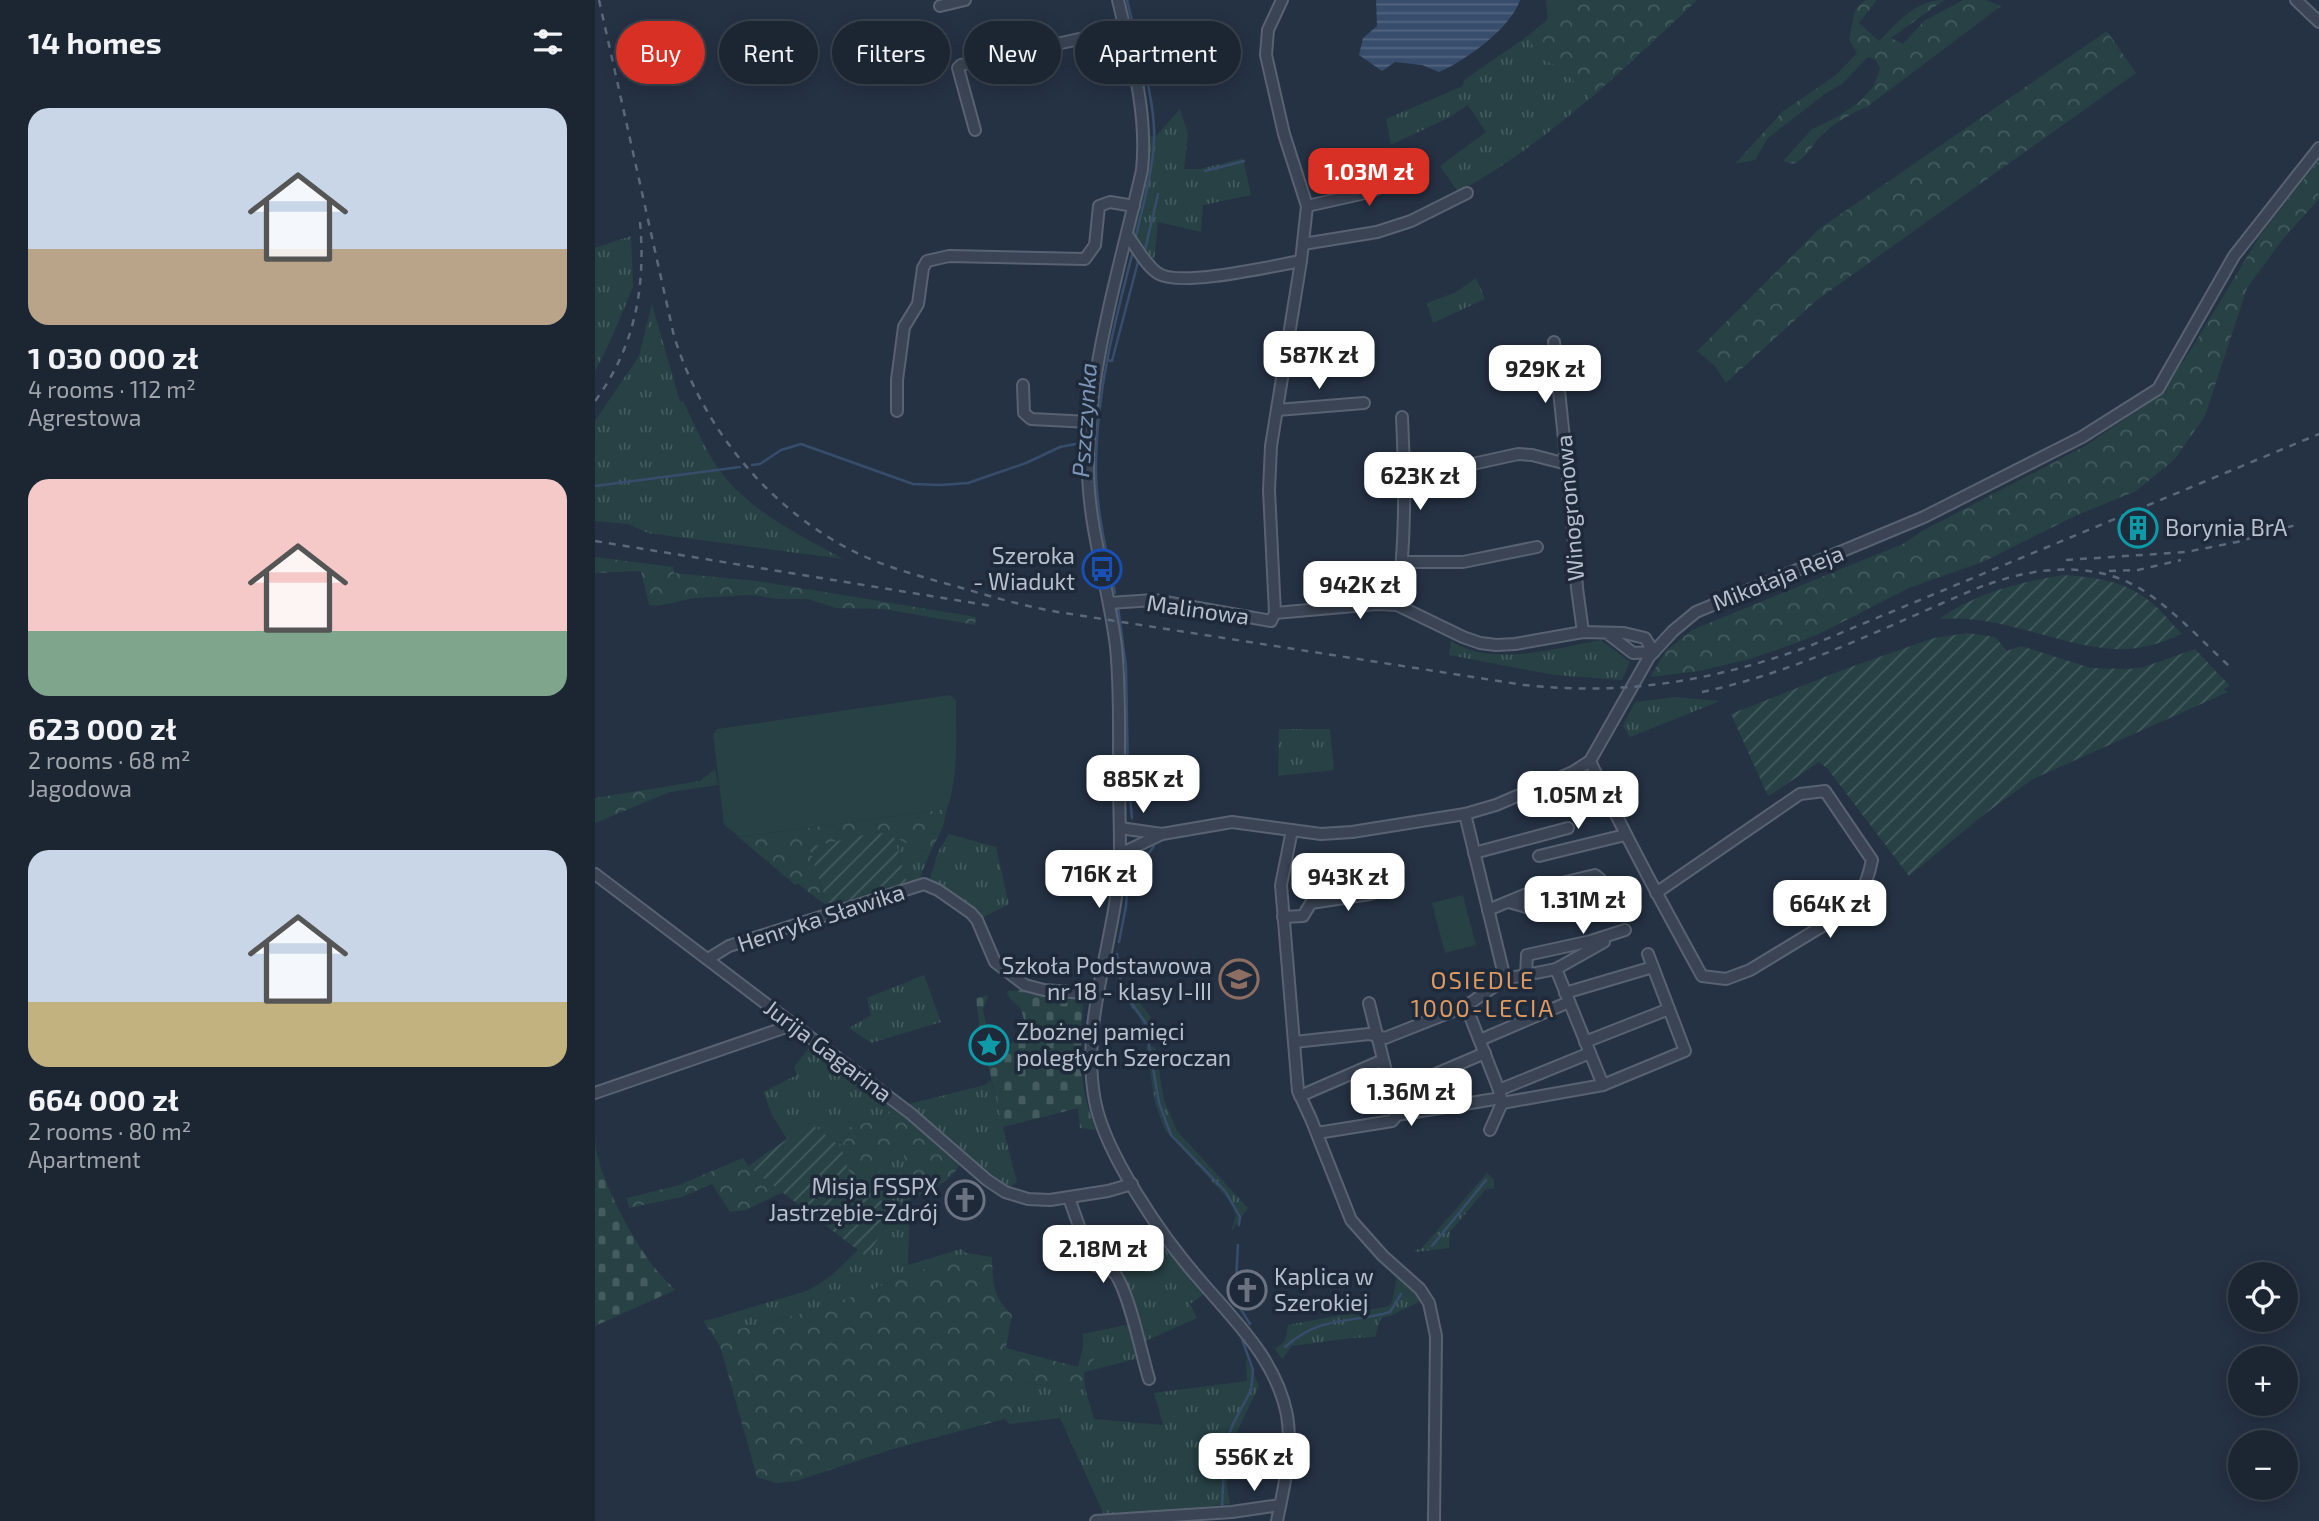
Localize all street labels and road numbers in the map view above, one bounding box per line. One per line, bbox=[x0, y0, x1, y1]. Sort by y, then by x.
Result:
street label: Winogronowa bbox=[1549, 434, 1589, 582]
street label: Mikołaja Reja bbox=[1708, 538, 1847, 616]
street label: Malinowa bbox=[1145, 588, 1251, 630]
street label: Henryka Sławika bbox=[734, 877, 908, 957]
street label: Jurija Gagarina bbox=[759, 993, 898, 1107]

